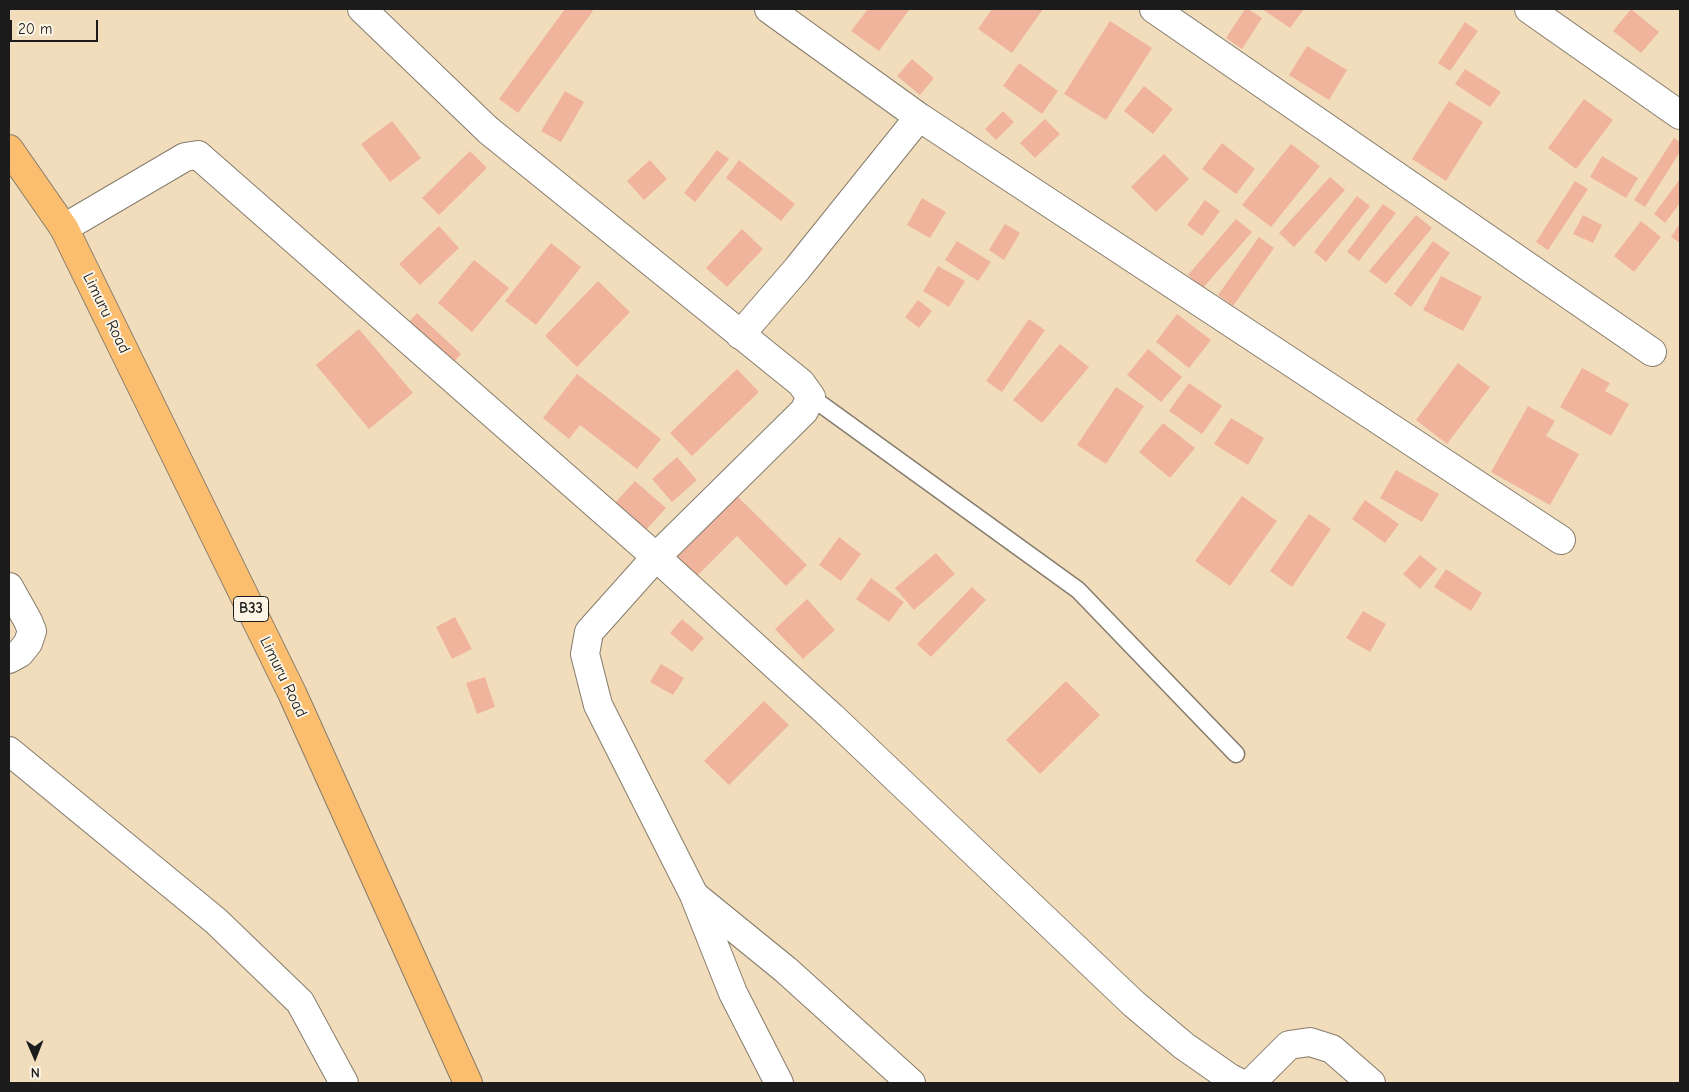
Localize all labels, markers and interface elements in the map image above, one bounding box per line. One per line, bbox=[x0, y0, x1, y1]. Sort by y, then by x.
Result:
scale bar bbox=[12, 10, 100, 42]
text: 20 m bbox=[18, 20, 52, 38]
street label: Limuru Road bbox=[78, 269, 134, 357]
road number: B33 bbox=[234, 596, 268, 622]
street label: Limuru Road bbox=[255, 633, 311, 721]
north arrow bbox=[10, 1032, 60, 1082]
text: N bbox=[31, 1064, 40, 1081]

